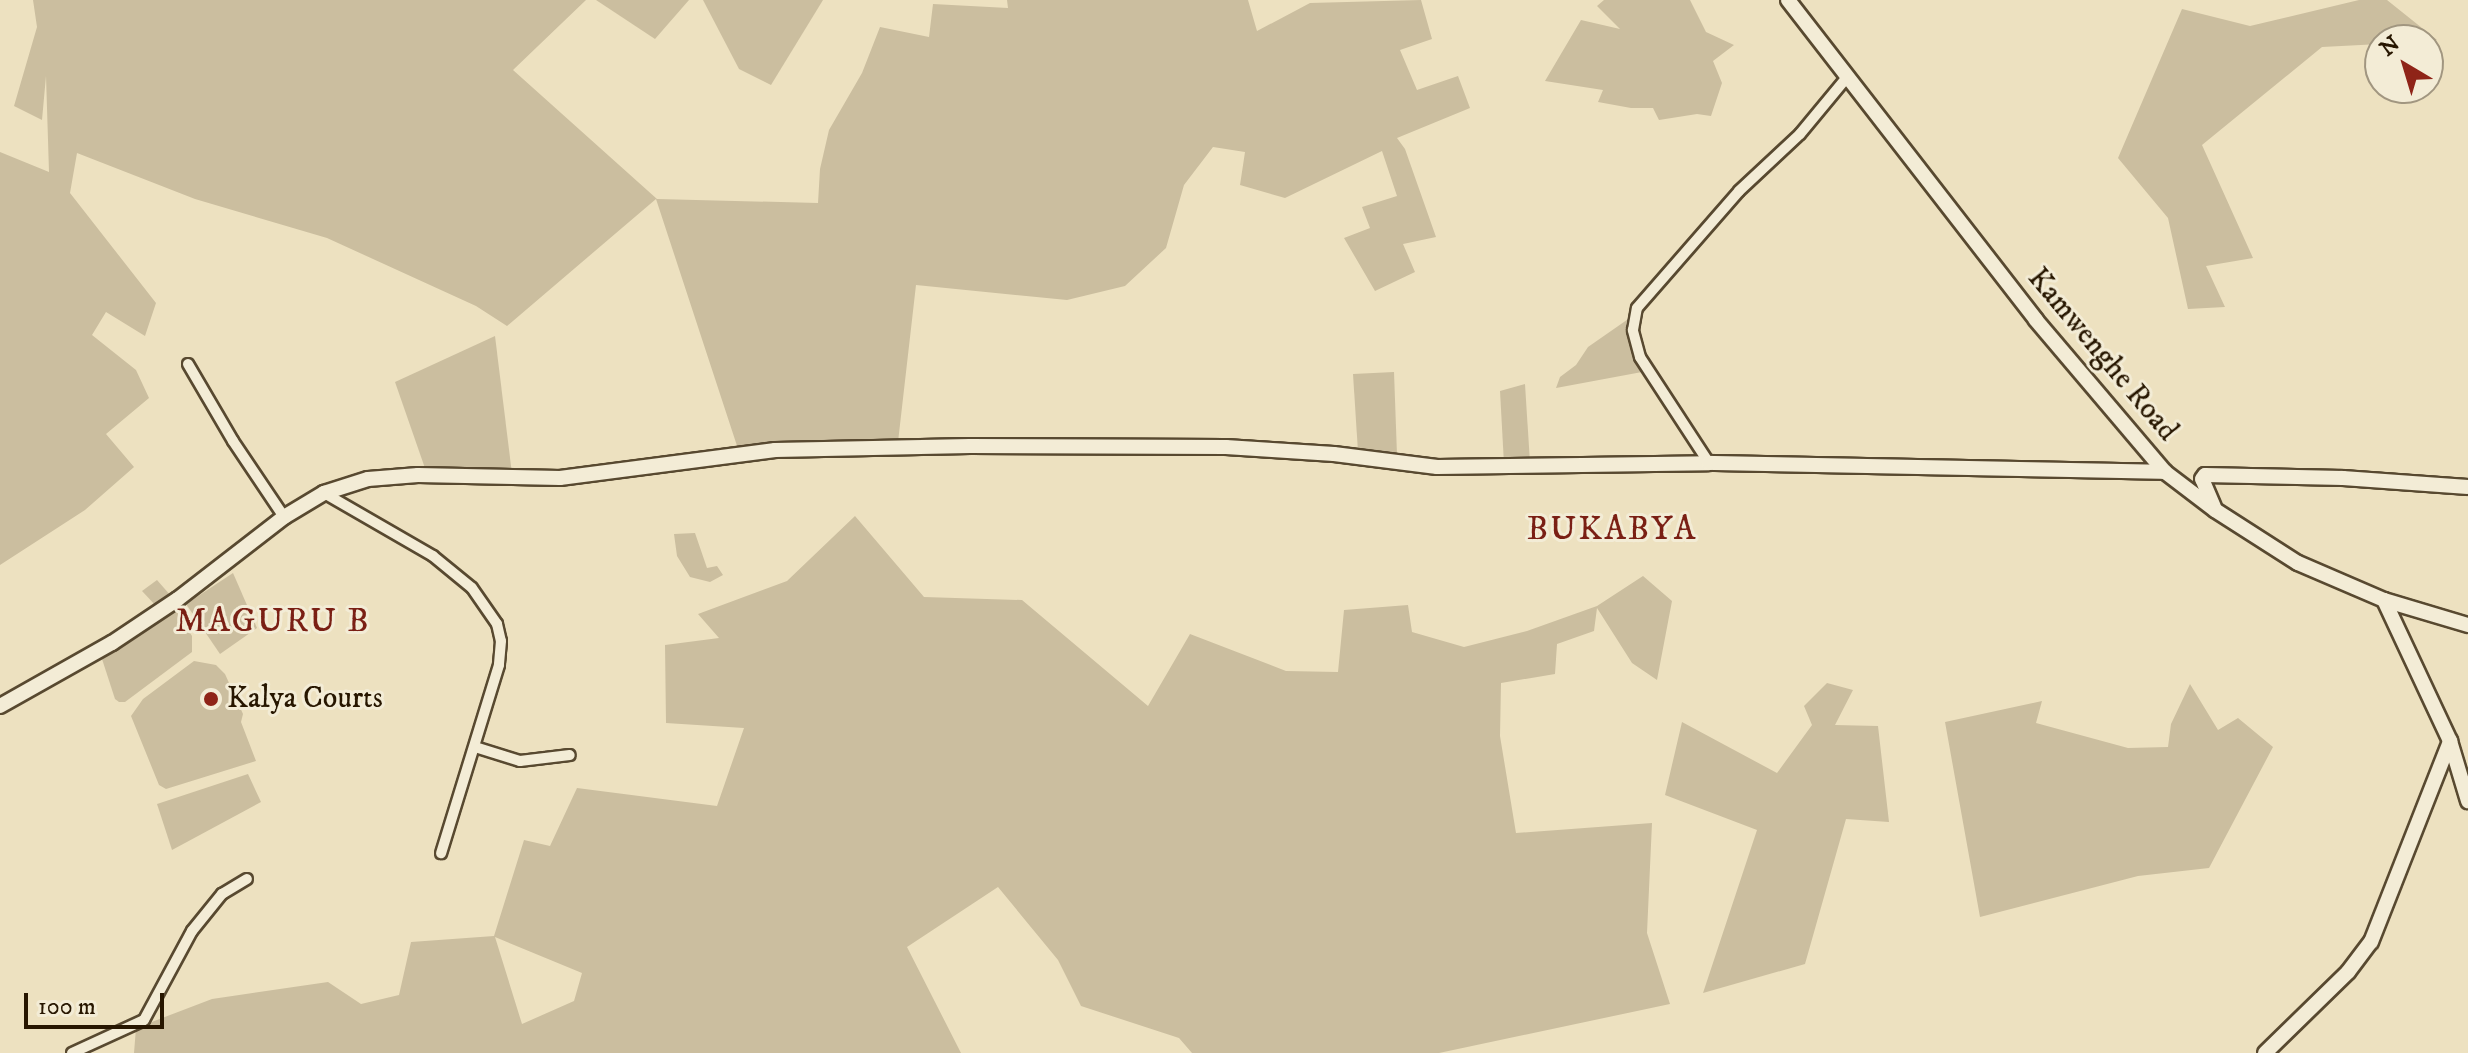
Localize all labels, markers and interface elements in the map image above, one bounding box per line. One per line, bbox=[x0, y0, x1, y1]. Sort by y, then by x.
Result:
north arrow bbox=[2364, 24, 2444, 104]
text: N bbox=[2375, 30, 2406, 62]
street label: Kamwenghe Road bbox=[2019, 261, 2185, 449]
district label: BUKABYA bbox=[1527, 510, 1697, 550]
district label: MAGURU B bbox=[175, 602, 371, 642]
place label: Kalya Courts bbox=[227, 681, 383, 717]
marker: Kalya Courts bbox=[202, 690, 220, 708]
scale bar bbox=[28, 977, 168, 1027]
text: 100 m bbox=[38, 992, 96, 1022]

